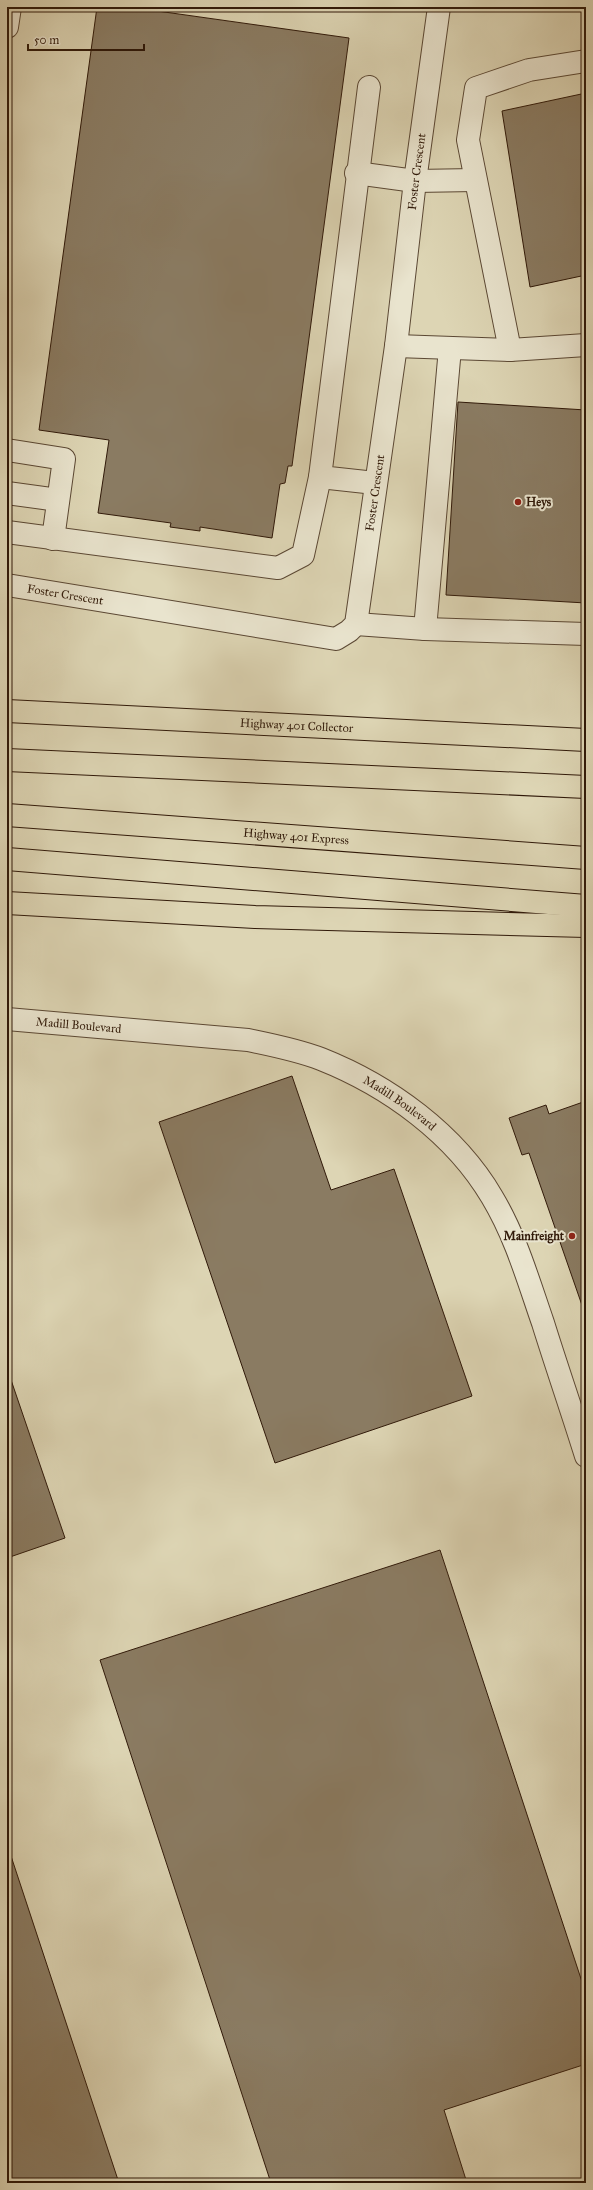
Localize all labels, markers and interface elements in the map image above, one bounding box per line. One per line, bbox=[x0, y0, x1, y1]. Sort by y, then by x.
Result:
scale bar bbox=[28, 26, 144, 52]
text: 50 m bbox=[34, 33, 59, 47]
street label: Foster Crescent bbox=[405, 132, 429, 211]
street label: Foster Crescent bbox=[362, 453, 387, 532]
place label: Heys bbox=[526, 495, 552, 510]
marker: Heys bbox=[513, 497, 523, 507]
street label: Foster Crescent bbox=[26, 581, 105, 608]
street label: Highway 401 Collector bbox=[240, 716, 354, 735]
street label: Highway 401 Express bbox=[243, 826, 350, 847]
street label: Madill Boulevard bbox=[35, 1015, 122, 1036]
street label: Madill Boulevard bbox=[361, 1073, 439, 1133]
place label: Mainfreight bbox=[504, 1229, 565, 1244]
marker: Mainfreight bbox=[567, 1231, 577, 1241]

